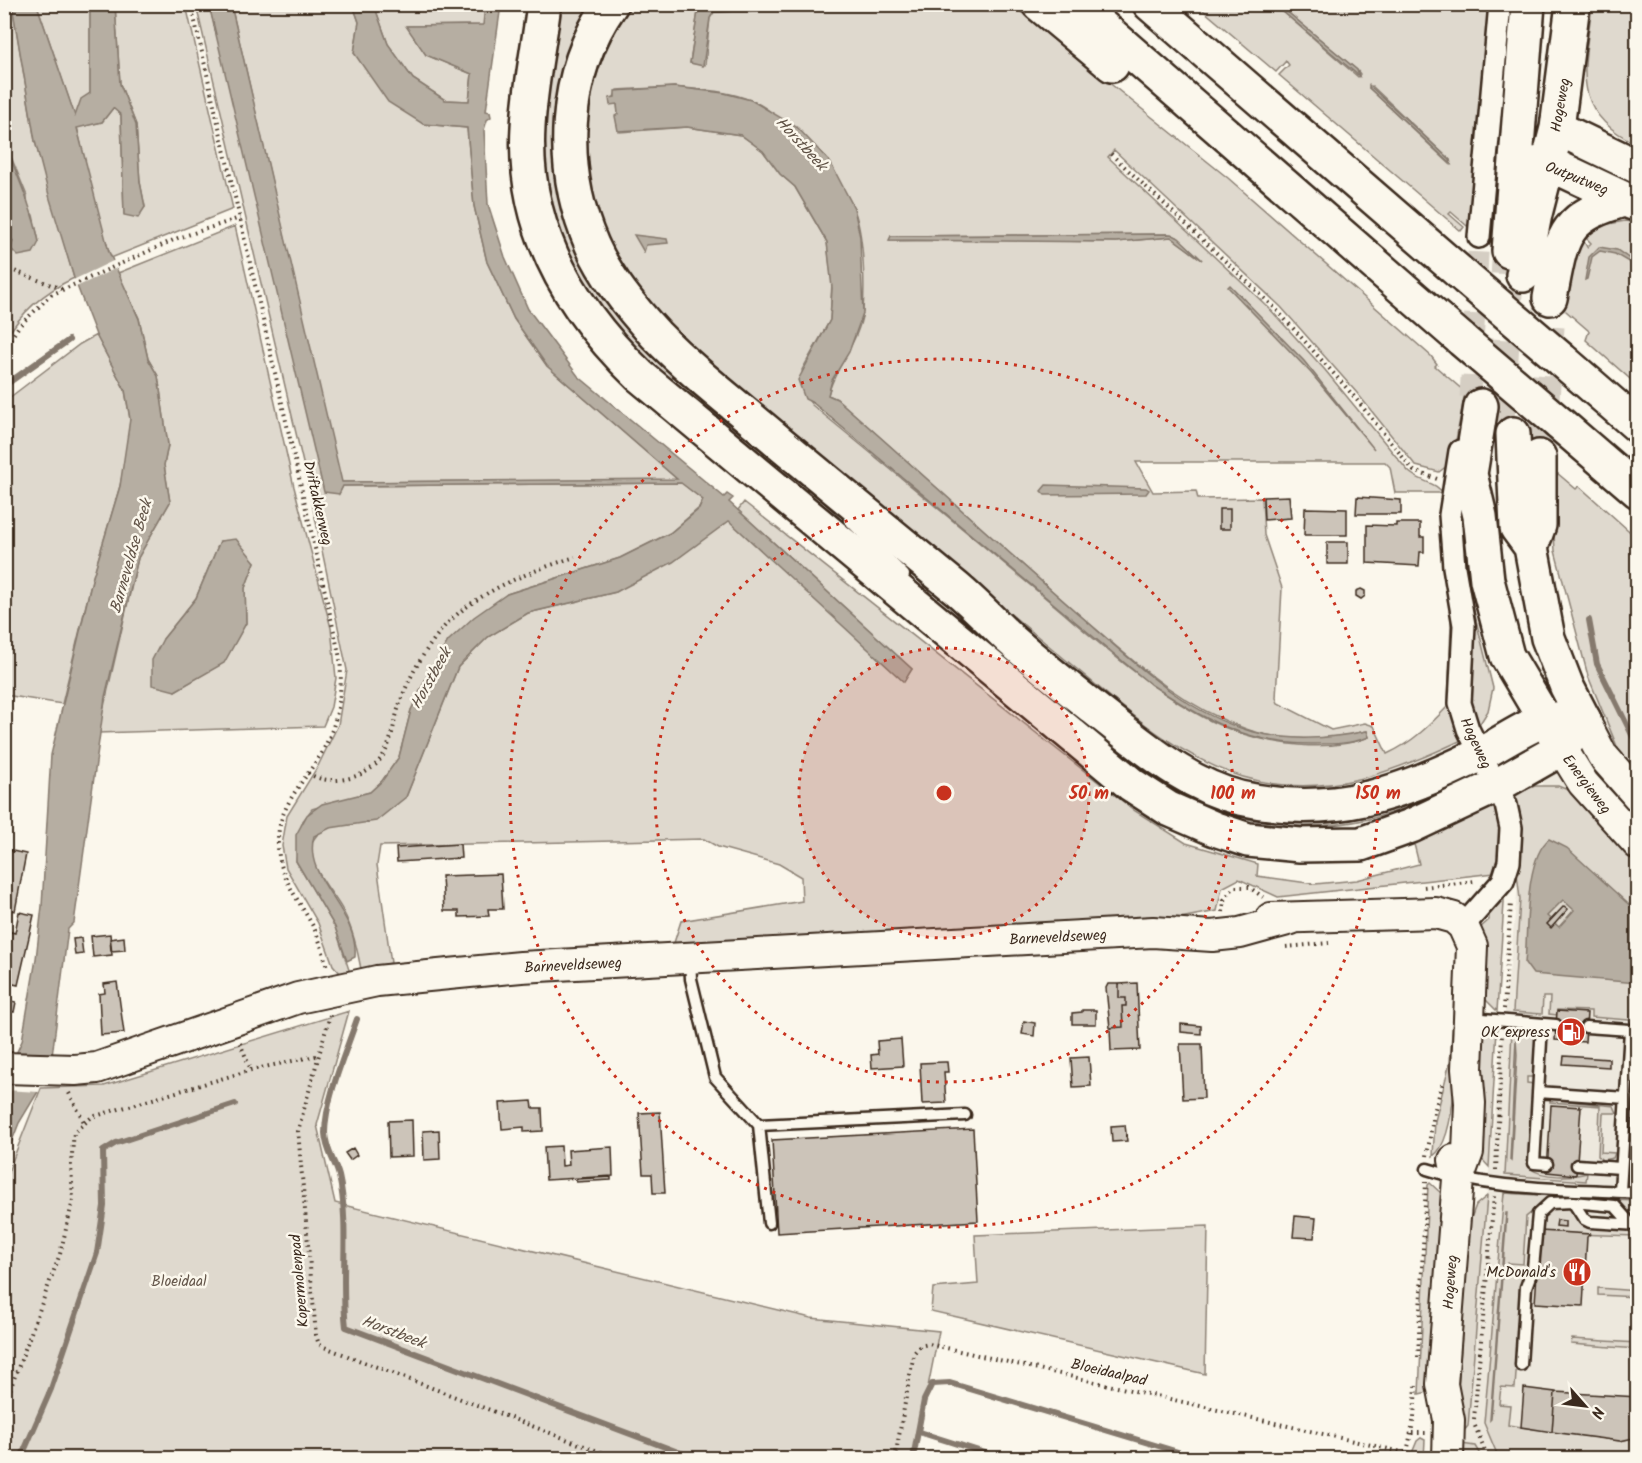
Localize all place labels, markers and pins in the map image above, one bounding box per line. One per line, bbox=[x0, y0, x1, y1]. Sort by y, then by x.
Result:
centre of rings bbox=[934, 783, 954, 803]
fuel station icon: OK express bbox=[1555, 1016, 1587, 1048]
place label: OK express bbox=[1481, 1021, 1551, 1045]
restaurant icon: McDonald's bbox=[1561, 1256, 1593, 1288]
place label: McDonald's bbox=[1486, 1261, 1557, 1285]

